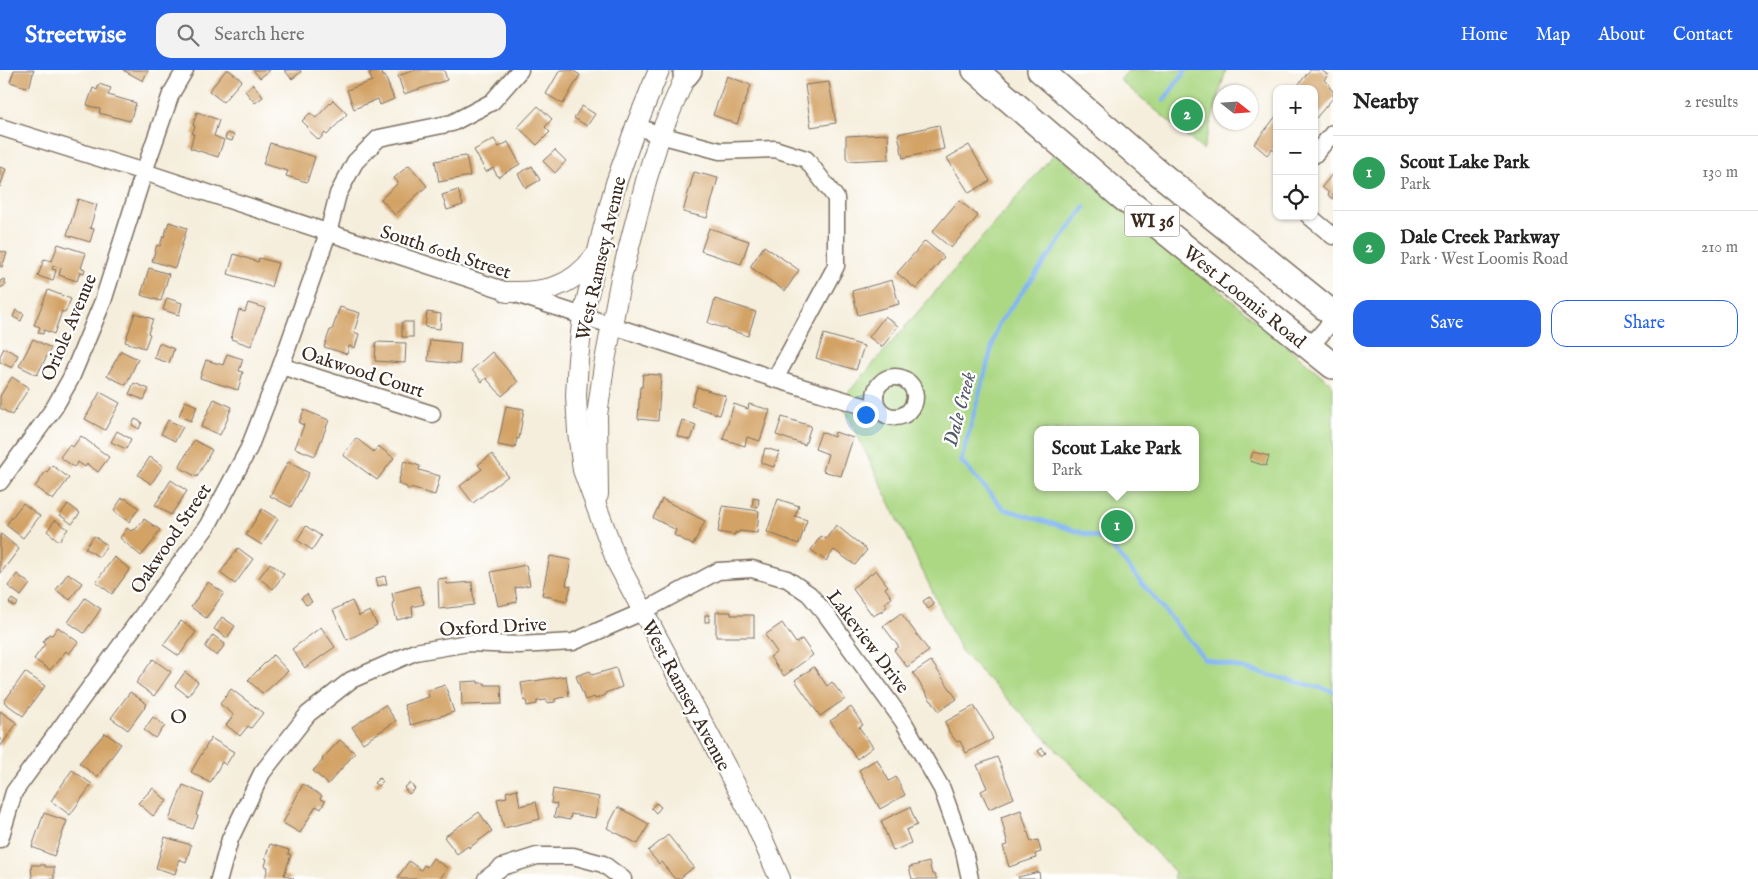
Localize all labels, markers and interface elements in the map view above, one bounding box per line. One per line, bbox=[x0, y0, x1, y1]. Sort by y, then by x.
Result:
search box bbox=[156, 13, 506, 58]
text: Streetwise bbox=[25, 20, 126, 51]
icon: search bbox=[174, 21, 202, 49]
text: Search here bbox=[214, 23, 305, 47]
text: Home bbox=[1461, 24, 1508, 47]
text: Map bbox=[1536, 24, 1570, 47]
text: About bbox=[1598, 24, 1645, 47]
text: Contact bbox=[1673, 24, 1733, 47]
north arrow bbox=[1213, 85, 1258, 130]
map controls bbox=[1273, 85, 1318, 220]
button: + bbox=[1273, 85, 1318, 130]
text: Nearby bbox=[1353, 89, 1418, 116]
text: 2 results bbox=[1684, 93, 1738, 113]
pin: 2 bbox=[1171, 96, 1203, 134]
button: − bbox=[1273, 130, 1318, 175]
text: Scout Lake Park bbox=[1400, 151, 1529, 175]
text: 1 bbox=[1366, 163, 1372, 183]
text: 130 m bbox=[1702, 163, 1738, 183]
street label: West Ramsey Avenue bbox=[571, 174, 633, 343]
button: locate bbox=[1273, 175, 1318, 220]
text: Park bbox=[1400, 175, 1430, 195]
road number: WI 36 bbox=[1124, 206, 1180, 236]
street label: South 60th Street bbox=[377, 220, 514, 285]
text: Dale Creek Parkway bbox=[1400, 226, 1560, 250]
text: 2 bbox=[1365, 238, 1373, 258]
text: 210 m bbox=[1701, 238, 1738, 258]
street label: West Loomis Road bbox=[1178, 241, 1311, 355]
text: Park · West Loomis Road bbox=[1400, 250, 1568, 270]
street label: Oriole Avenue bbox=[37, 270, 103, 385]
button: Save bbox=[1353, 300, 1541, 347]
button: Share bbox=[1551, 300, 1738, 347]
street label: Oakwood Court bbox=[298, 342, 428, 404]
water label: Dale Creek bbox=[939, 369, 982, 449]
your location bbox=[853, 402, 879, 428]
popup bbox=[1034, 426, 1199, 491]
text: Scout Lake Park bbox=[1052, 437, 1181, 461]
text: Park bbox=[1052, 461, 1082, 481]
street label: Oakwood Street bbox=[126, 479, 218, 599]
pin: 1 bbox=[1101, 507, 1133, 545]
street label: Lakeview Drive bbox=[821, 586, 914, 699]
street label: Oxford Drive bbox=[439, 613, 548, 643]
street label: West Ramsey Avenue bbox=[635, 616, 735, 776]
district label: O bbox=[170, 705, 188, 730]

